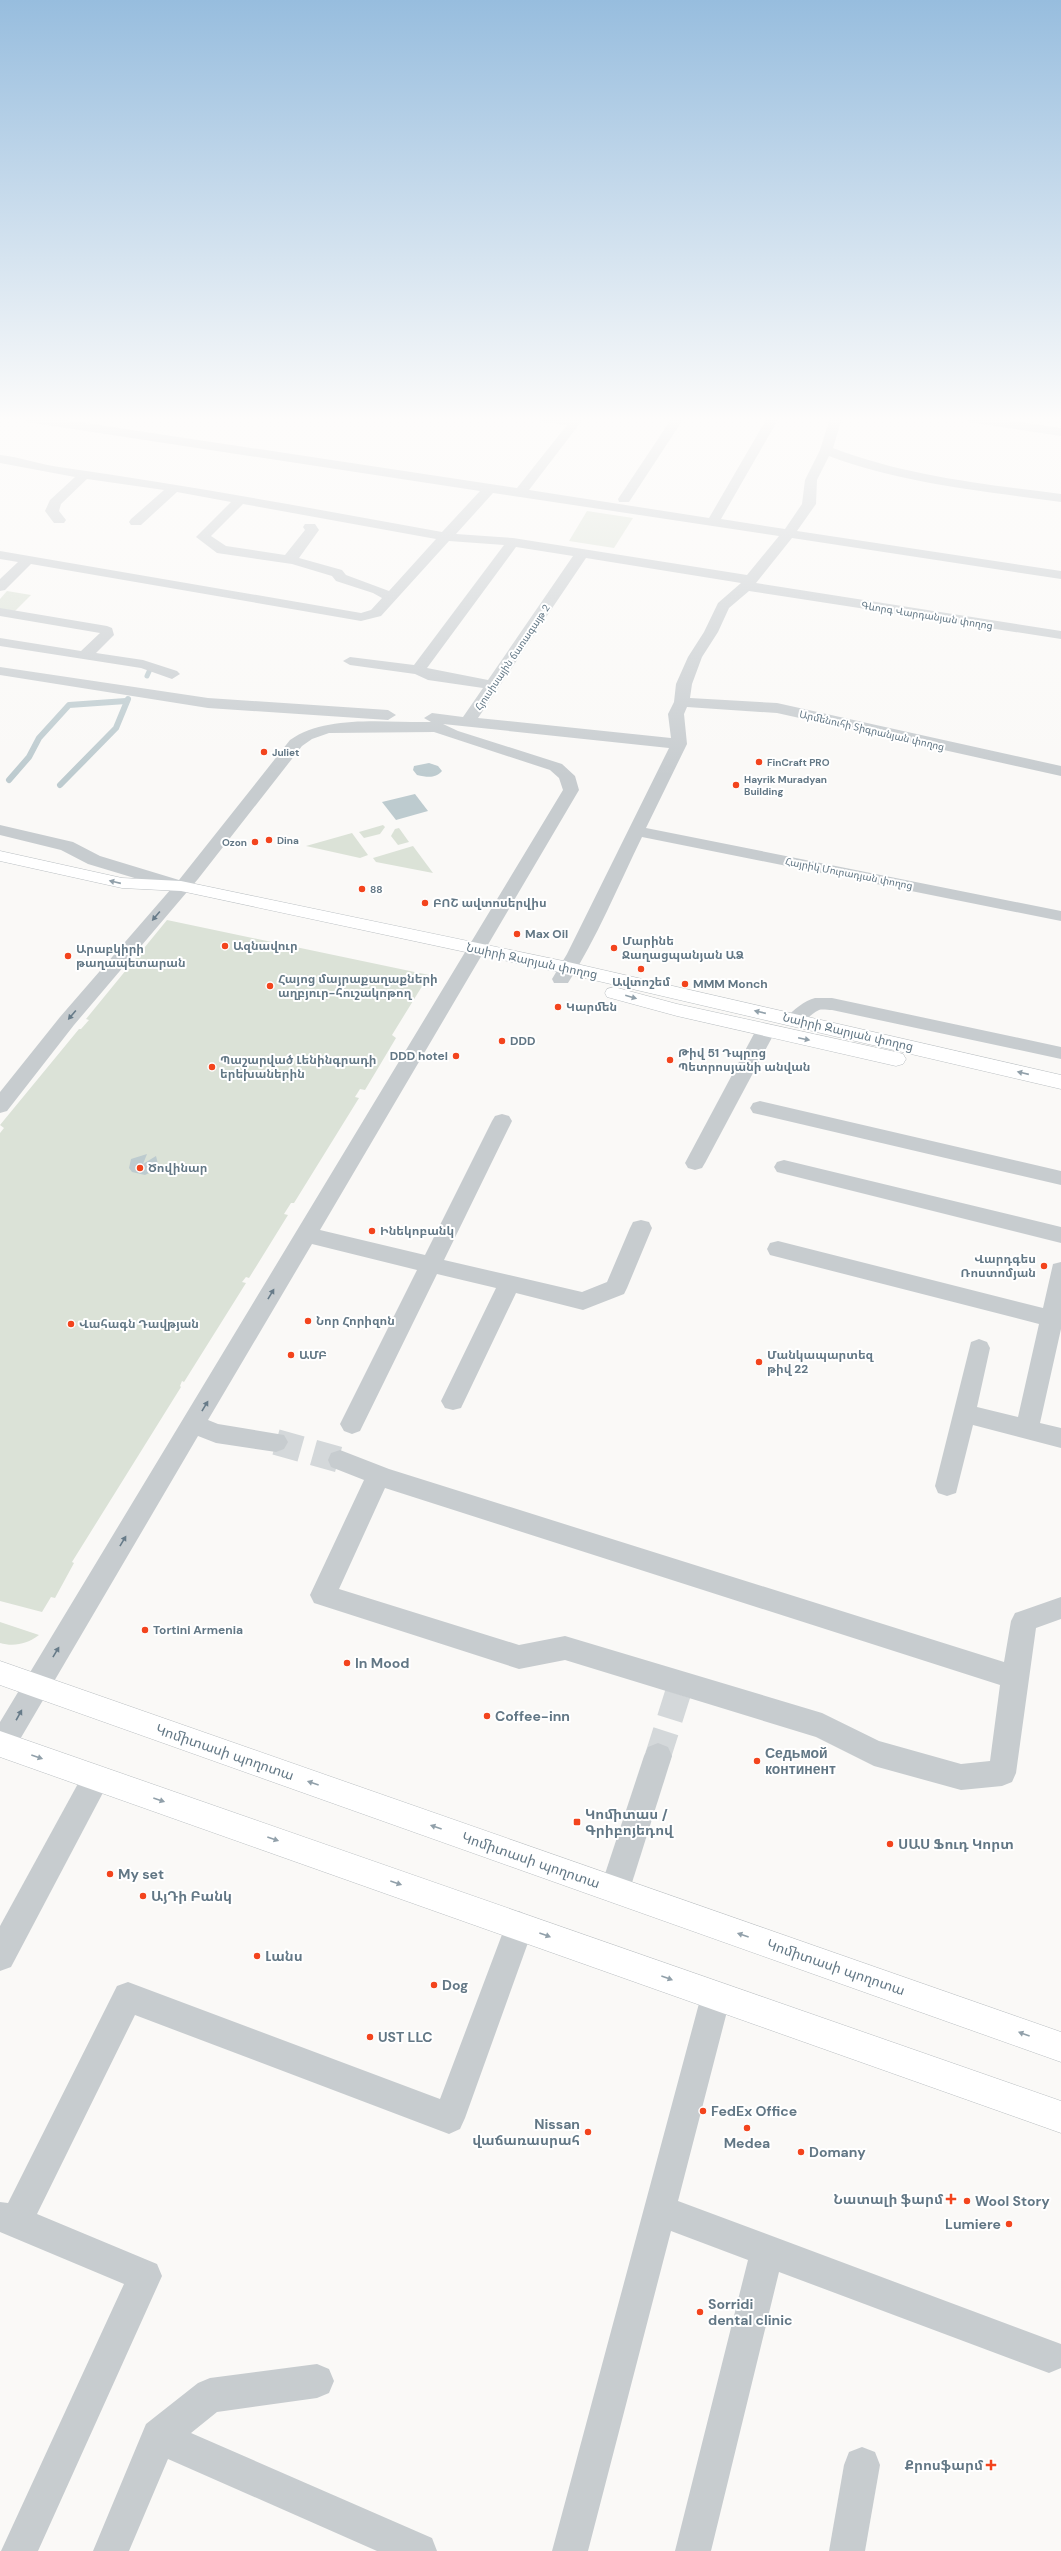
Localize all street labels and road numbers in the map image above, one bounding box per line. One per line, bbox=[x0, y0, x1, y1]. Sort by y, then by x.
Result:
street label: Գևորգ Վարդանյան փողոց bbox=[860, 599, 994, 632]
street label: Հյուսիսային ճառագայթ 2 bbox=[472, 602, 553, 713]
street label: Արմենուհի Տիգրանյան փողոց bbox=[798, 707, 946, 754]
street label: Հայրիկ Մուրադյան փողոց bbox=[784, 855, 914, 892]
street label: Նաիրի Զարյան փողոց bbox=[465, 939, 599, 983]
street label: Նաիրի Զարյան փողոց bbox=[781, 1009, 915, 1055]
street label: Կոմիտասի պողոտա bbox=[153, 1720, 297, 1784]
street label: Կոմիտասի պողոտա bbox=[459, 1828, 603, 1892]
street label: Կոմիտասի պողոտա bbox=[764, 1935, 908, 1999]

